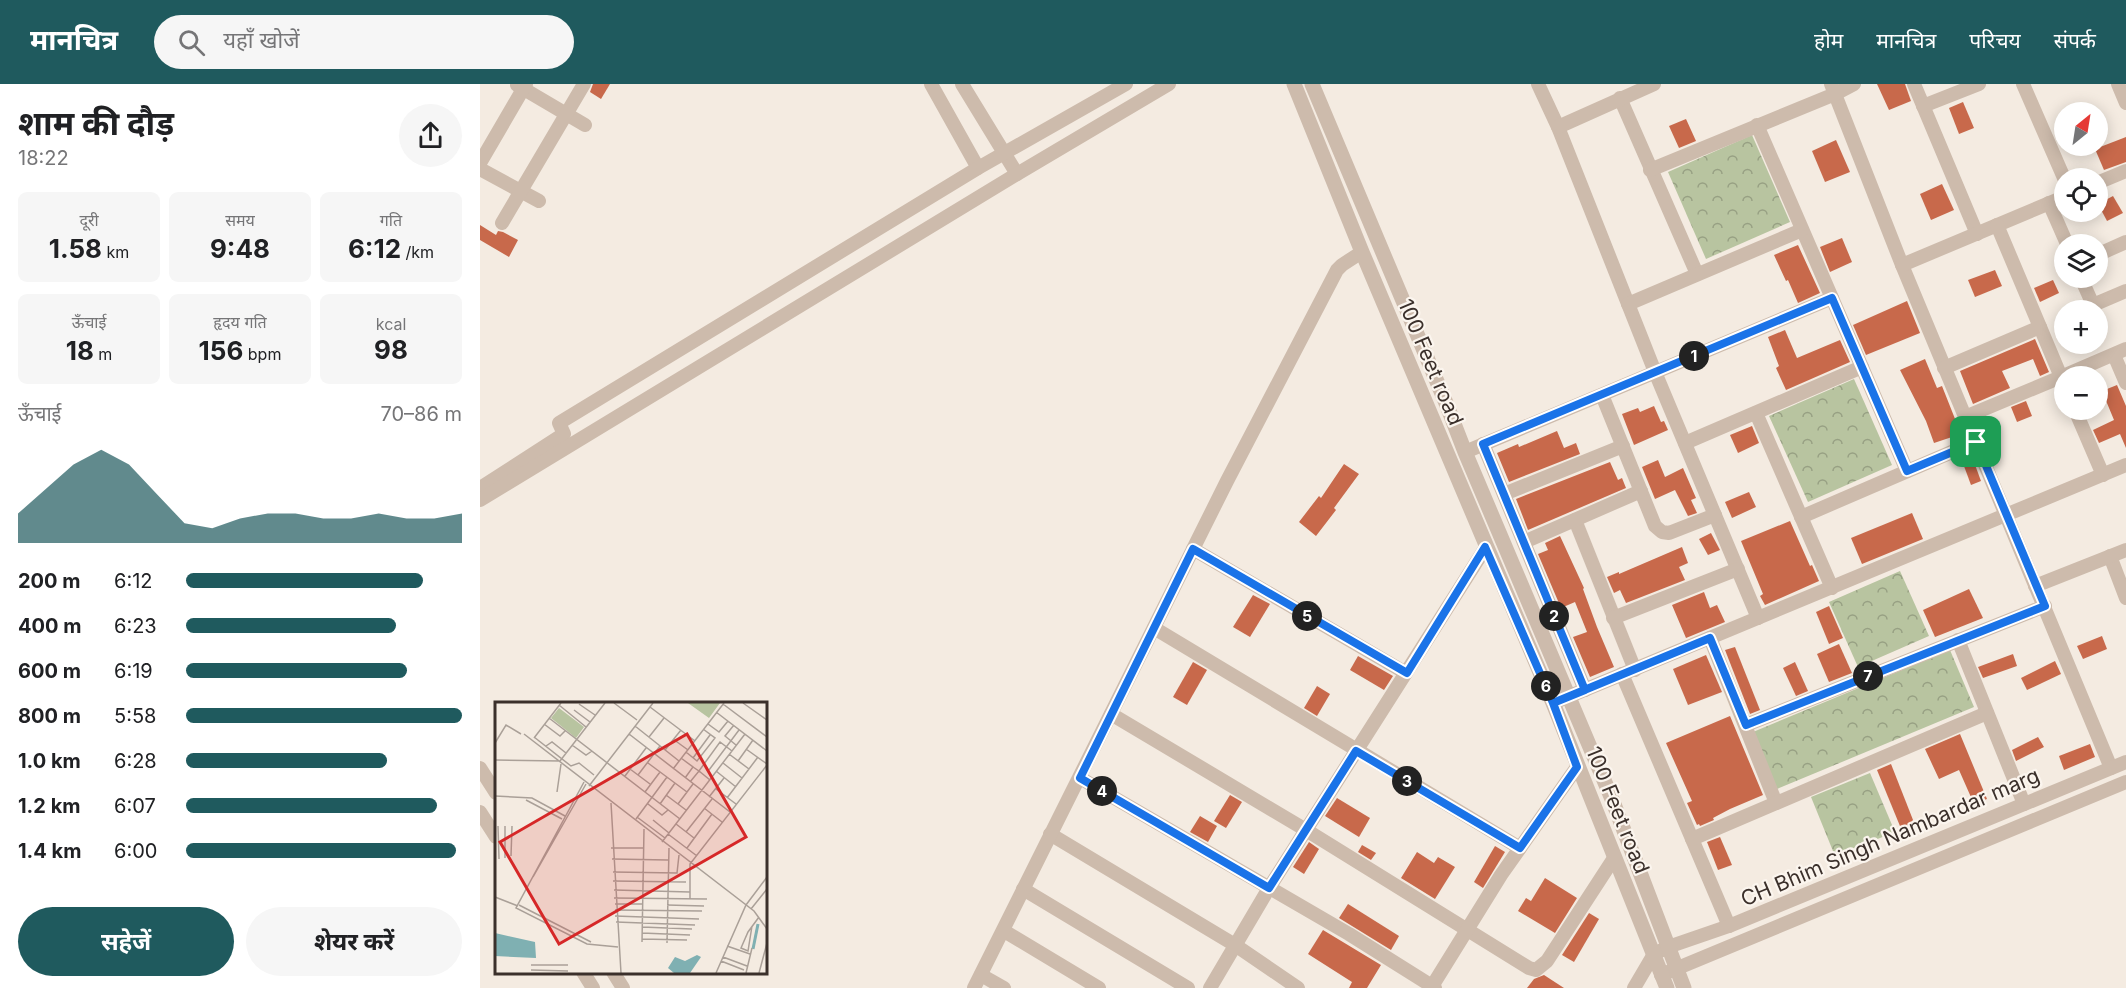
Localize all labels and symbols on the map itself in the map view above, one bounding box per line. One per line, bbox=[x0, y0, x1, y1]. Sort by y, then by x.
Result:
north arrow bbox=[2054, 102, 2108, 156]
street label: 100 Feet road bbox=[1393, 295, 1469, 429]
pin: 1 bbox=[1679, 341, 1709, 371]
pin bbox=[1950, 416, 2001, 467]
pin: 5 bbox=[1292, 601, 1322, 631]
pin: 2 bbox=[1539, 601, 1569, 631]
pin: 7 bbox=[1853, 661, 1883, 691]
pin: 6 bbox=[1531, 671, 1561, 701]
inset map bbox=[495, 702, 766, 973]
street label: 100 Feet road bbox=[1581, 743, 1655, 877]
street label: CH Bhim Singh Nambardar marg bbox=[1737, 763, 2043, 911]
pin: 3 bbox=[1392, 766, 1422, 796]
pin: 4 bbox=[1087, 776, 1117, 806]

